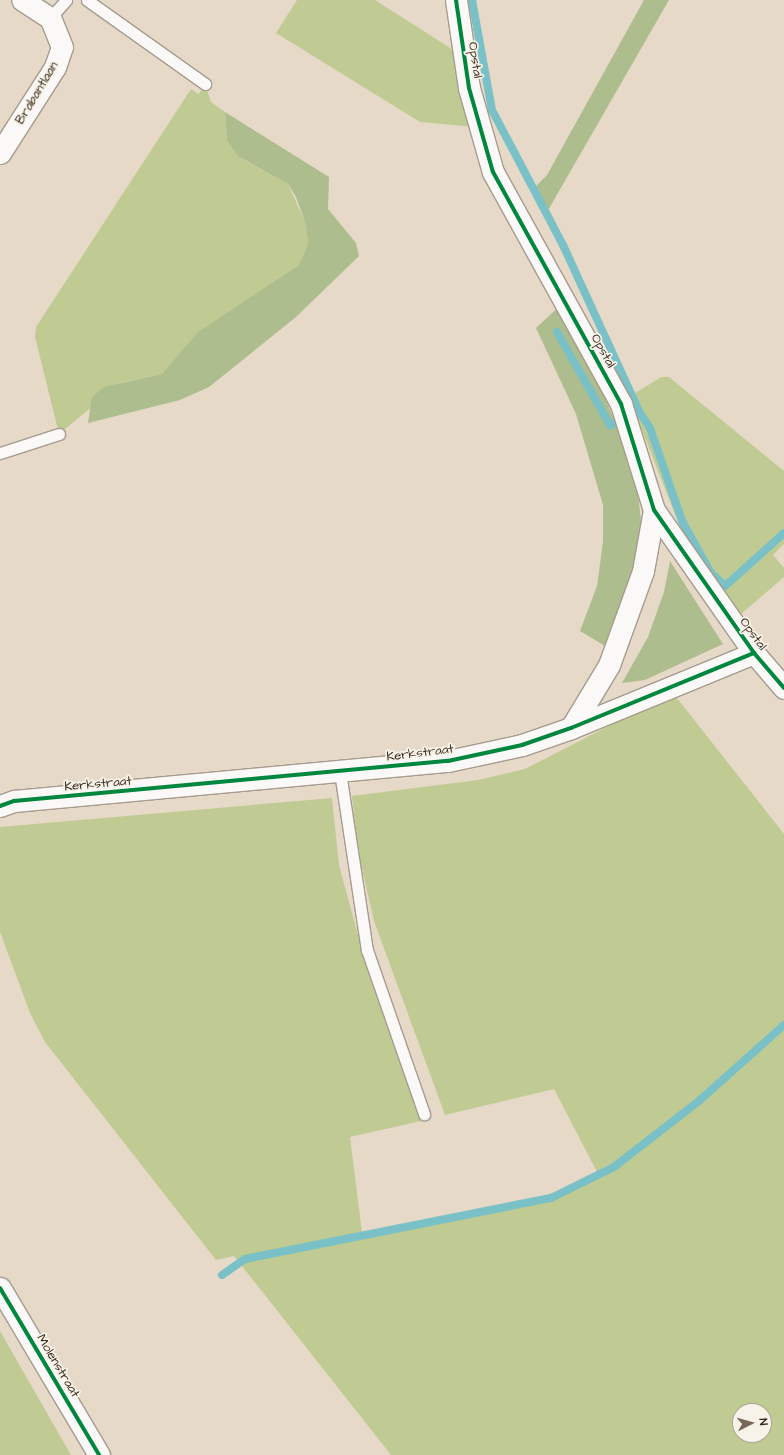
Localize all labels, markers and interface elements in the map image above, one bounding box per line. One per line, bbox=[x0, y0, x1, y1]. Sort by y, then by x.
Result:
street label: Opstal bbox=[464, 41, 486, 79]
street label: Brabantlaan bbox=[12, 59, 62, 127]
street label: Opstal bbox=[587, 331, 619, 371]
street label: Opstal bbox=[736, 615, 770, 653]
street label: Kerkstraat bbox=[386, 741, 454, 765]
street label: Kerkstraat bbox=[64, 773, 132, 795]
street label: Molenstraat bbox=[33, 1332, 83, 1400]
north arrow bbox=[732, 1403, 772, 1443]
text: N bbox=[756, 1418, 771, 1426]

